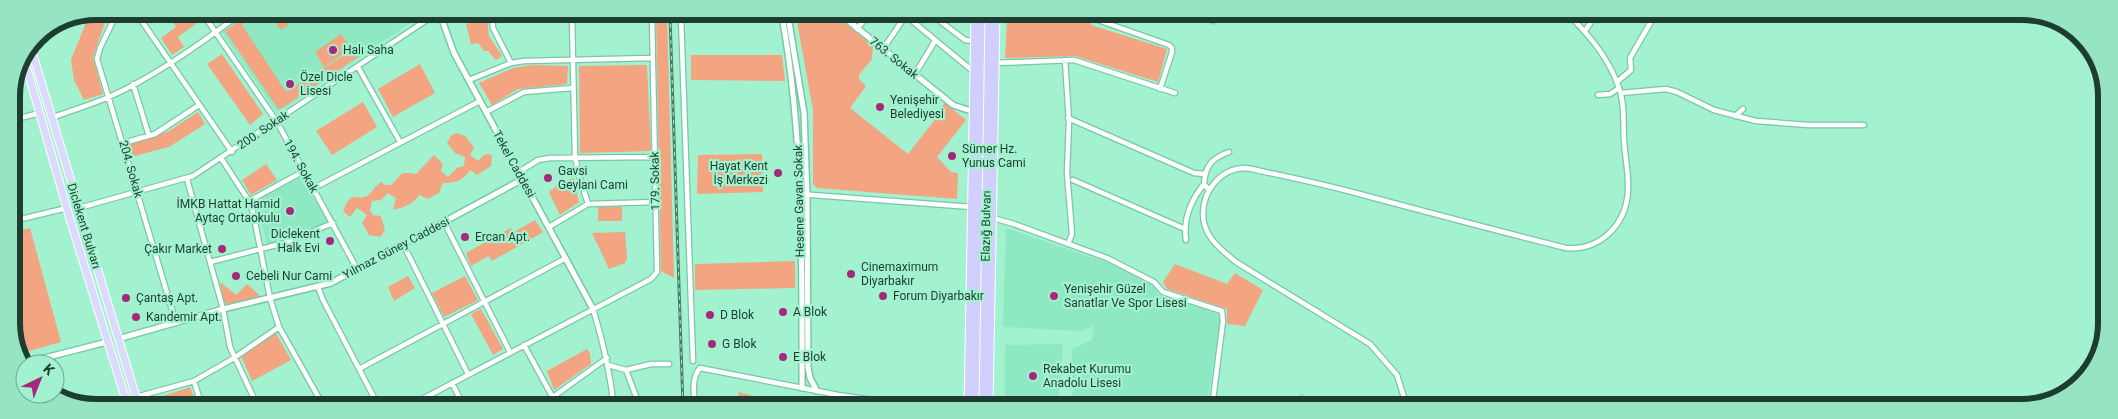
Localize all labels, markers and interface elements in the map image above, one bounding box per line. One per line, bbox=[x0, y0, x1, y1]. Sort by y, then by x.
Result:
street label: 763. Sokak bbox=[867, 34, 922, 83]
place label: Halı Saha bbox=[343, 43, 394, 57]
marker: Halı Saha bbox=[327, 44, 339, 56]
place label: Özel Dicle Lisesi bbox=[300, 69, 353, 98]
marker: Özel Dicle Lisesi bbox=[284, 78, 296, 90]
place label: Yenişehir Belediyesi bbox=[890, 93, 944, 121]
marker: Yenişehir Belediyesi bbox=[874, 101, 886, 113]
street label: 200. Sokak bbox=[235, 107, 292, 152]
street label: Tekel Caddesi bbox=[490, 128, 538, 200]
street label: 194. Sokak bbox=[281, 137, 322, 196]
street label: 204. Sokak bbox=[116, 139, 146, 200]
place label: Sümer Hz. Yunus Cami bbox=[962, 142, 1026, 170]
street label: Hesene Gavan Sokak bbox=[791, 144, 807, 257]
street label: 179. Sokak bbox=[647, 150, 663, 211]
marker: Sümer Hz. Yunus Cami bbox=[946, 150, 958, 162]
place label: Hayat Kent İş Merkezi bbox=[710, 159, 768, 187]
place label: Gavsi Geylani Cami bbox=[558, 164, 628, 192]
marker: Hayat Kent İş Merkezi bbox=[772, 167, 784, 179]
marker: Gavsi Geylani Cami bbox=[542, 172, 554, 184]
street label: Diclekent Bulvarı bbox=[64, 182, 104, 270]
street label: Elazığ Bulvarı bbox=[978, 190, 994, 262]
place label: İMKB Hattat Hamid Aytaç Ortaokulu bbox=[177, 196, 280, 225]
marker: İMKB Hattat Hamid Aytaç Ortaokulu bbox=[284, 205, 296, 217]
street label: Yılmaz Güney Caddesi bbox=[340, 214, 452, 282]
place label: Diclekent Halk Evi bbox=[271, 227, 320, 255]
place label: Ercan Apt. bbox=[475, 230, 530, 244]
marker: Ercan Apt. bbox=[459, 231, 471, 243]
marker: Diclekent Halk Evi bbox=[324, 235, 336, 247]
place label: Çakır Market bbox=[144, 242, 212, 256]
marker: Çakır Market bbox=[216, 243, 228, 255]
place label: Cinemaximum Diyarbakır bbox=[861, 260, 938, 288]
marker: Cinemaximum Diyarbakır bbox=[845, 268, 857, 280]
place label: Cebeli Nur Cami bbox=[246, 269, 332, 283]
marker: Cebeli Nur Cami bbox=[230, 270, 242, 282]
place label: Yenişehir Güzel Sanatlar Ve Spor Lisesi bbox=[1064, 282, 1187, 310]
place label: Forum Diyarbakır bbox=[893, 289, 984, 303]
marker: Forum Diyarbakır bbox=[877, 290, 889, 302]
marker: Yenişehir Güzel Sanatlar Ve Spor Lisesi bbox=[1048, 290, 1060, 302]
place label: Çantaş Apt. bbox=[136, 291, 198, 305]
marker: Çantaş Apt. bbox=[120, 292, 132, 304]
place label: A Blok bbox=[793, 305, 828, 319]
marker: A Blok bbox=[777, 306, 789, 318]
place label: D Blok bbox=[720, 308, 755, 322]
marker: D Blok bbox=[704, 309, 716, 321]
place label: Kandemir Apt. bbox=[146, 310, 222, 324]
marker: Kandemir Apt. bbox=[130, 311, 142, 323]
place label: G Blok bbox=[722, 337, 757, 351]
marker: G Blok bbox=[706, 338, 718, 350]
place label: E Blok bbox=[793, 350, 827, 364]
marker: E Blok bbox=[777, 351, 789, 363]
north arrow bbox=[15, 354, 65, 404]
text: K bbox=[40, 361, 58, 378]
place label: Rekabet Kurumu Anadolu Lisesi bbox=[1043, 362, 1131, 390]
marker: Rekabet Kurumu Anadolu Lisesi bbox=[1027, 370, 1039, 382]

